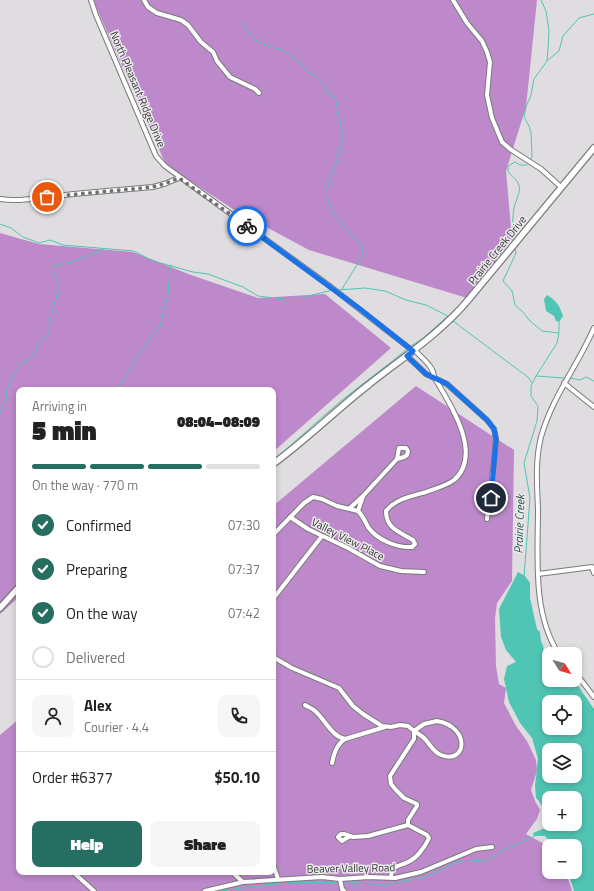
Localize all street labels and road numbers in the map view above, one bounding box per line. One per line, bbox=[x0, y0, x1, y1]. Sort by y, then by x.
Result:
street label: North Pleasant Ridge Drive bbox=[106, 28, 170, 150]
street label: Prairie Creek Drive bbox=[464, 212, 530, 288]
street label: Valley View Place bbox=[309, 514, 388, 564]
street label: Beaver Valley Road bbox=[307, 859, 396, 877]

